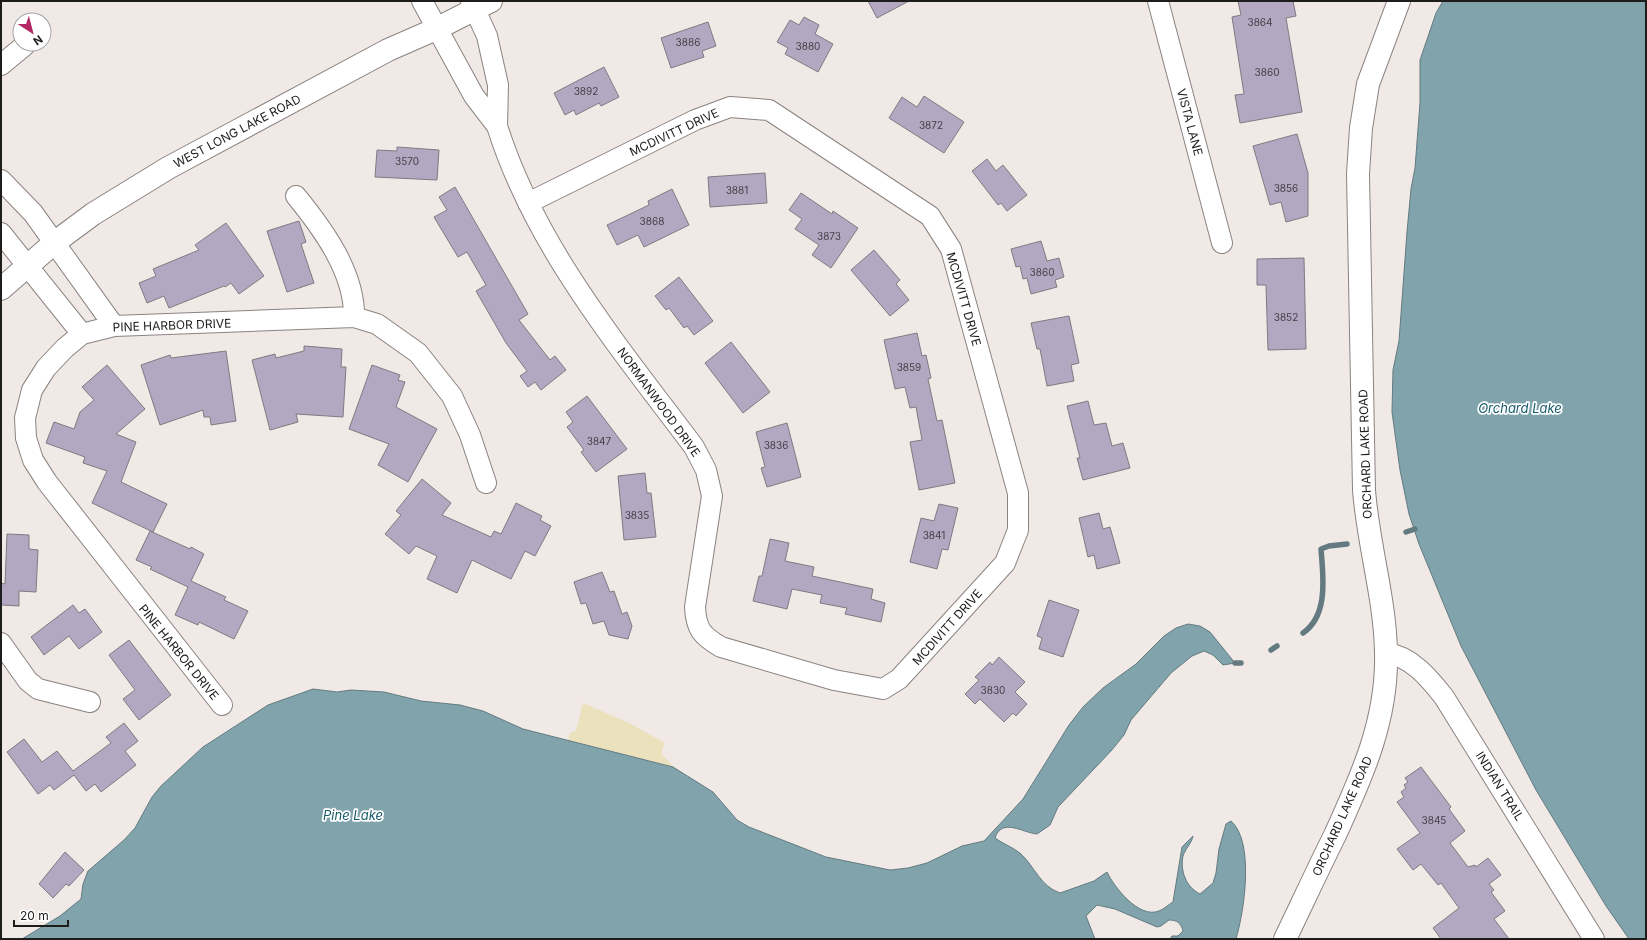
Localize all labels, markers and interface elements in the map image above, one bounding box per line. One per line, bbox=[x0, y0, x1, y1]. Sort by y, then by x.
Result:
north arrow bbox=[12, 12, 52, 52]
house number: 3864 bbox=[1247, 16, 1273, 28]
text: N bbox=[30, 32, 45, 48]
house number: 3886 bbox=[676, 36, 700, 48]
house number: 3880 bbox=[796, 40, 820, 52]
house number: 3860 bbox=[1255, 66, 1279, 78]
house number: 3892 bbox=[574, 85, 598, 97]
street label: VISTA LANE bbox=[1174, 87, 1206, 157]
street label: WEST LONG LAKE ROAD bbox=[171, 91, 303, 171]
street label: MCDIVITT DRIVE bbox=[627, 105, 721, 159]
house number: 3872 bbox=[919, 119, 943, 131]
house number: 3570 bbox=[395, 155, 419, 167]
house number: 3856 bbox=[1274, 182, 1298, 194]
house number: 3881 bbox=[726, 184, 748, 196]
house number: 3868 bbox=[640, 215, 664, 227]
house number: 3873 bbox=[817, 230, 841, 242]
street label: MCDIVITT DRIVE bbox=[943, 250, 985, 348]
house number: 3860 bbox=[1030, 266, 1054, 278]
house number: 3852 bbox=[1274, 311, 1298, 323]
street label: PINE HARBOR DRIVE bbox=[112, 315, 232, 335]
street label: NORMANWOOD DRIVE bbox=[614, 344, 704, 460]
house number: 3859 bbox=[897, 361, 921, 373]
street label: ORCHARD LAKE ROAD bbox=[1355, 389, 1375, 519]
water label: Orchard Lake bbox=[1478, 400, 1562, 416]
house number: 3847 bbox=[587, 435, 612, 447]
house number: 3836 bbox=[764, 439, 788, 451]
house number: 3835 bbox=[625, 509, 649, 521]
house number: 3841 bbox=[923, 529, 945, 541]
street label: MCDIVITT DRIVE bbox=[909, 586, 985, 668]
street label: PINE HARBOR DRIVE bbox=[136, 601, 222, 703]
house number: 3830 bbox=[981, 684, 1005, 696]
street label: INDIAN TRAIL bbox=[1473, 749, 1527, 823]
street label: ORCHARD LAKE ROAD bbox=[1309, 754, 1375, 878]
water label: Pine Lake bbox=[323, 807, 383, 823]
house number: 3845 bbox=[1422, 814, 1446, 826]
scale bar bbox=[14, 902, 68, 928]
text: 20 m bbox=[20, 908, 49, 923]

